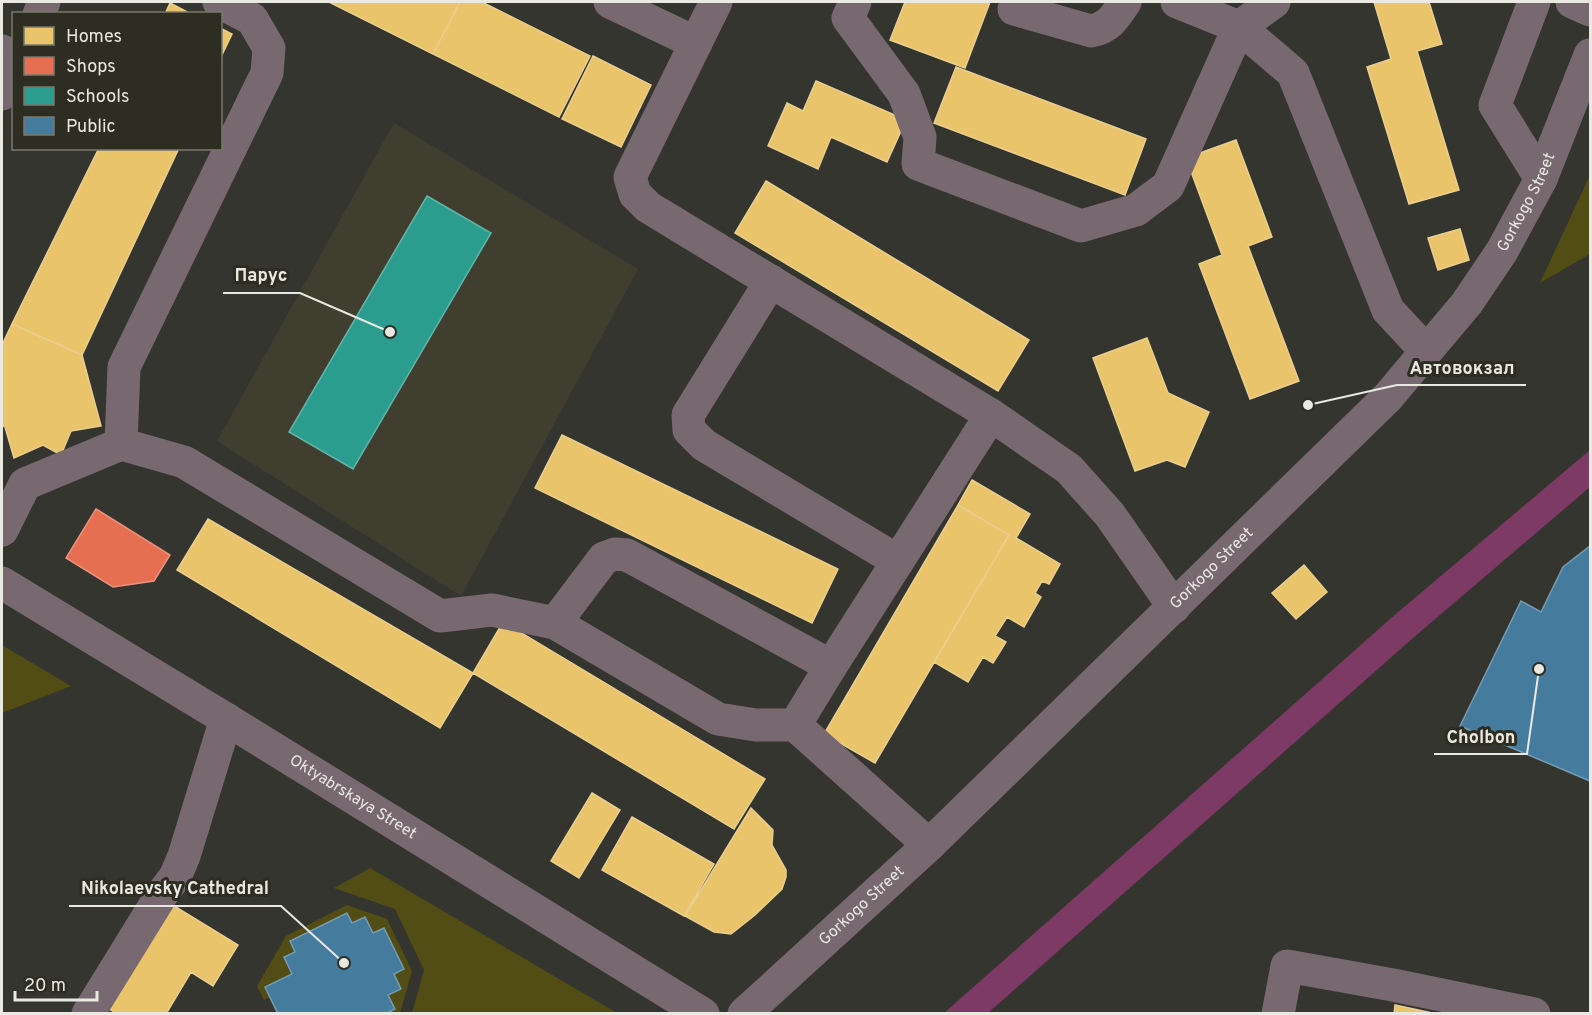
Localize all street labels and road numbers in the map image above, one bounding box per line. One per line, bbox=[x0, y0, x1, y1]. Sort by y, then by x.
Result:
street label: Gorkogo Street bbox=[1493, 150, 1560, 256]
street label: Gorkogo Street bbox=[1166, 524, 1258, 614]
street label: Oktyabrskaya Street bbox=[285, 750, 420, 844]
street label: Gorkogo Street bbox=[815, 862, 909, 950]

